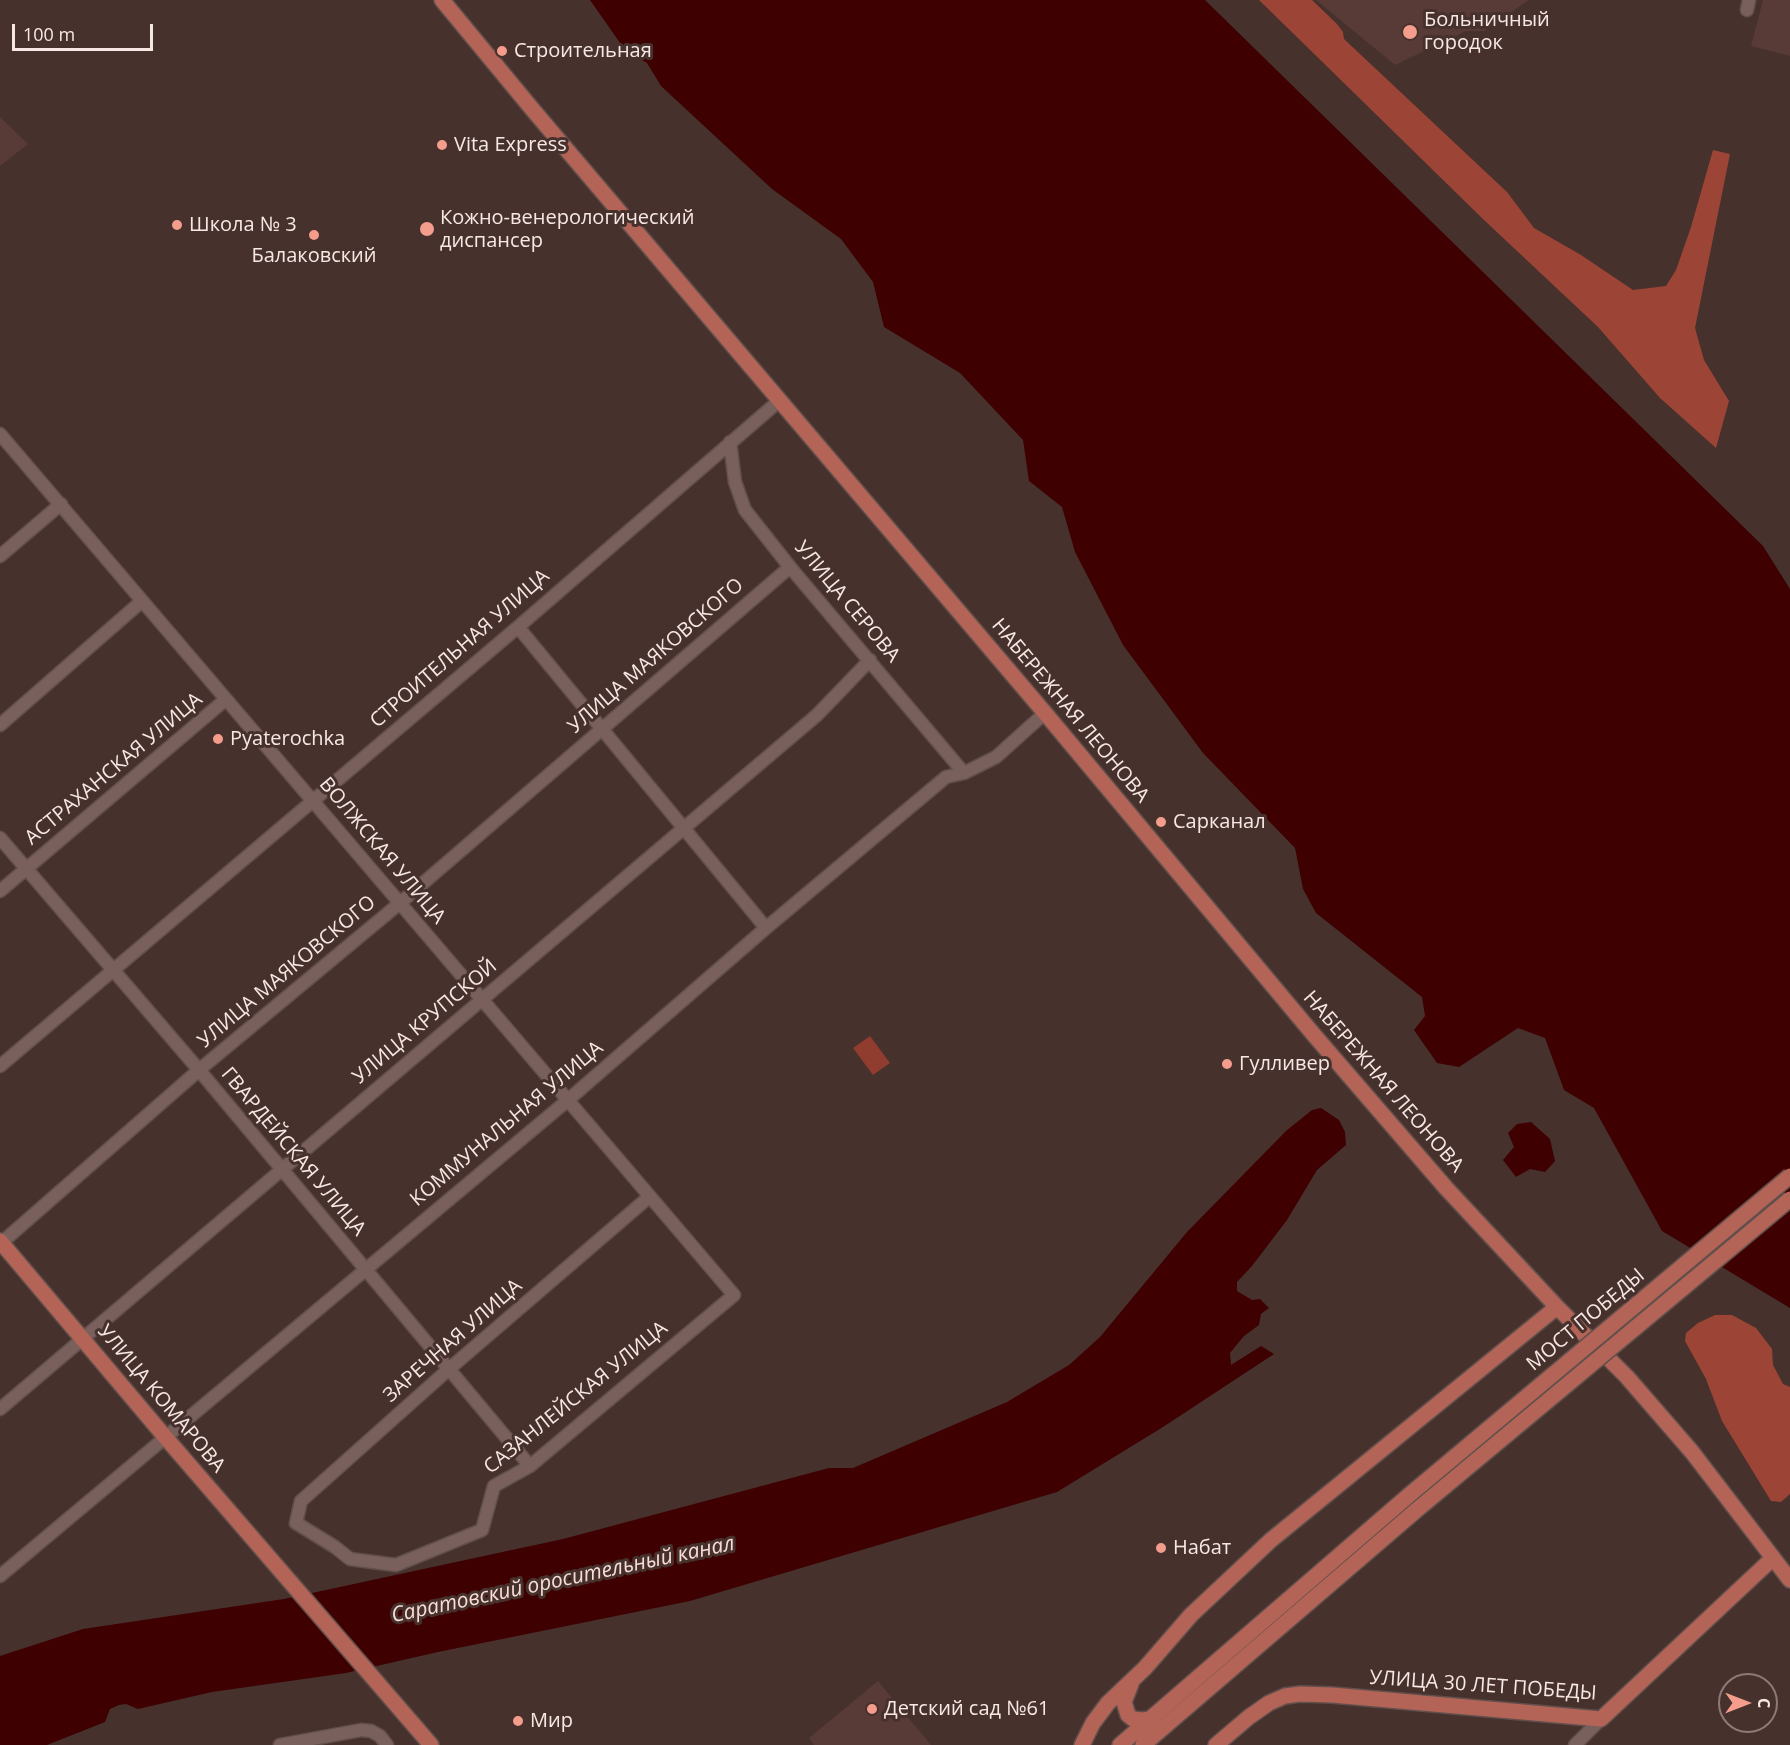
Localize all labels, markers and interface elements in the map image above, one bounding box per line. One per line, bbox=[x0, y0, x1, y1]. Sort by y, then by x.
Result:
place label: Больничный городок bbox=[1424, 8, 1550, 55]
scale bar bbox=[15, 12, 156, 50]
text: 100 m bbox=[23, 22, 75, 46]
marker: Больничный городок bbox=[1401, 23, 1419, 41]
place label: Строительная bbox=[514, 39, 652, 63]
marker: Строительная bbox=[495, 44, 509, 58]
place label: Vita Express bbox=[454, 133, 567, 157]
marker: Vita Express bbox=[435, 138, 449, 152]
place label: Кожно-венерологический диспансер bbox=[440, 206, 694, 253]
place label: Школа № 3 bbox=[189, 213, 297, 237]
marker: Школа № 3 bbox=[170, 218, 184, 232]
marker: Кожно-венерологический диспансер bbox=[418, 220, 436, 238]
marker: Балаковский bbox=[307, 228, 321, 242]
place label: Балаковский bbox=[251, 244, 377, 268]
street label: УЛИЦА СЕРОВА bbox=[789, 536, 905, 668]
street label: СТРОИТЕЛЬНАЯ УЛИЦА bbox=[366, 565, 554, 733]
street label: УЛИЦА МАЯКОВСКОГО bbox=[563, 573, 749, 739]
street label: НАБЕРЕЖНАЯ ЛЕОНОВА bbox=[986, 614, 1154, 808]
street label: АСТРАХАНСКАЯ УЛИЦА bbox=[20, 688, 208, 850]
place label: Pyaterochka bbox=[230, 727, 345, 751]
marker: Pyaterochka bbox=[211, 732, 225, 746]
street label: ВОЛЖСКАЯ УЛИЦА bbox=[314, 773, 450, 929]
place label: Сарканал bbox=[1173, 810, 1266, 834]
marker: Сарканал bbox=[1154, 815, 1168, 829]
street label: УЛИЦА МАЯКОВСКОГО bbox=[193, 891, 381, 1053]
street label: УЛИЦА КРУПСКОЙ bbox=[348, 955, 502, 1089]
street label: НАБЕРЕЖНАЯ ЛЕОНОВА bbox=[1298, 986, 1468, 1178]
street label: КОММУНАЛЬНАЯ УЛИЦА bbox=[406, 1036, 608, 1212]
place label: Гулливер bbox=[1239, 1052, 1330, 1076]
marker: Гулливер bbox=[1220, 1057, 1234, 1071]
street label: ГВАРДЕЙСКАЯ УЛИЦА bbox=[216, 1063, 370, 1241]
street label: МОСТ ПОБЕДЫ bbox=[1522, 1264, 1650, 1376]
street label: ЗАРЕЧНАЯ УЛИЦА bbox=[379, 1274, 527, 1408]
street label: САЗАНЛЕЙСКАЯ УЛИЦА bbox=[479, 1317, 673, 1479]
street label: УЛИЦА КОМАРОВА bbox=[92, 1320, 230, 1478]
water label: Саратовский оросительный канал bbox=[389, 1531, 737, 1629]
place label: Набат bbox=[1173, 1536, 1231, 1560]
marker: Набат bbox=[1154, 1541, 1168, 1555]
street label: УЛИЦА 30 ЛЕТ ПОБЕДЫ bbox=[1369, 1666, 1597, 1706]
north arrow bbox=[1718, 1673, 1778, 1733]
place label: Детский сад №61 bbox=[884, 1697, 1049, 1721]
text: С bbox=[1753, 1698, 1775, 1708]
marker: Детский сад №61 bbox=[865, 1702, 879, 1716]
place label: Мир bbox=[530, 1709, 573, 1733]
marker: Мир bbox=[511, 1714, 525, 1728]

